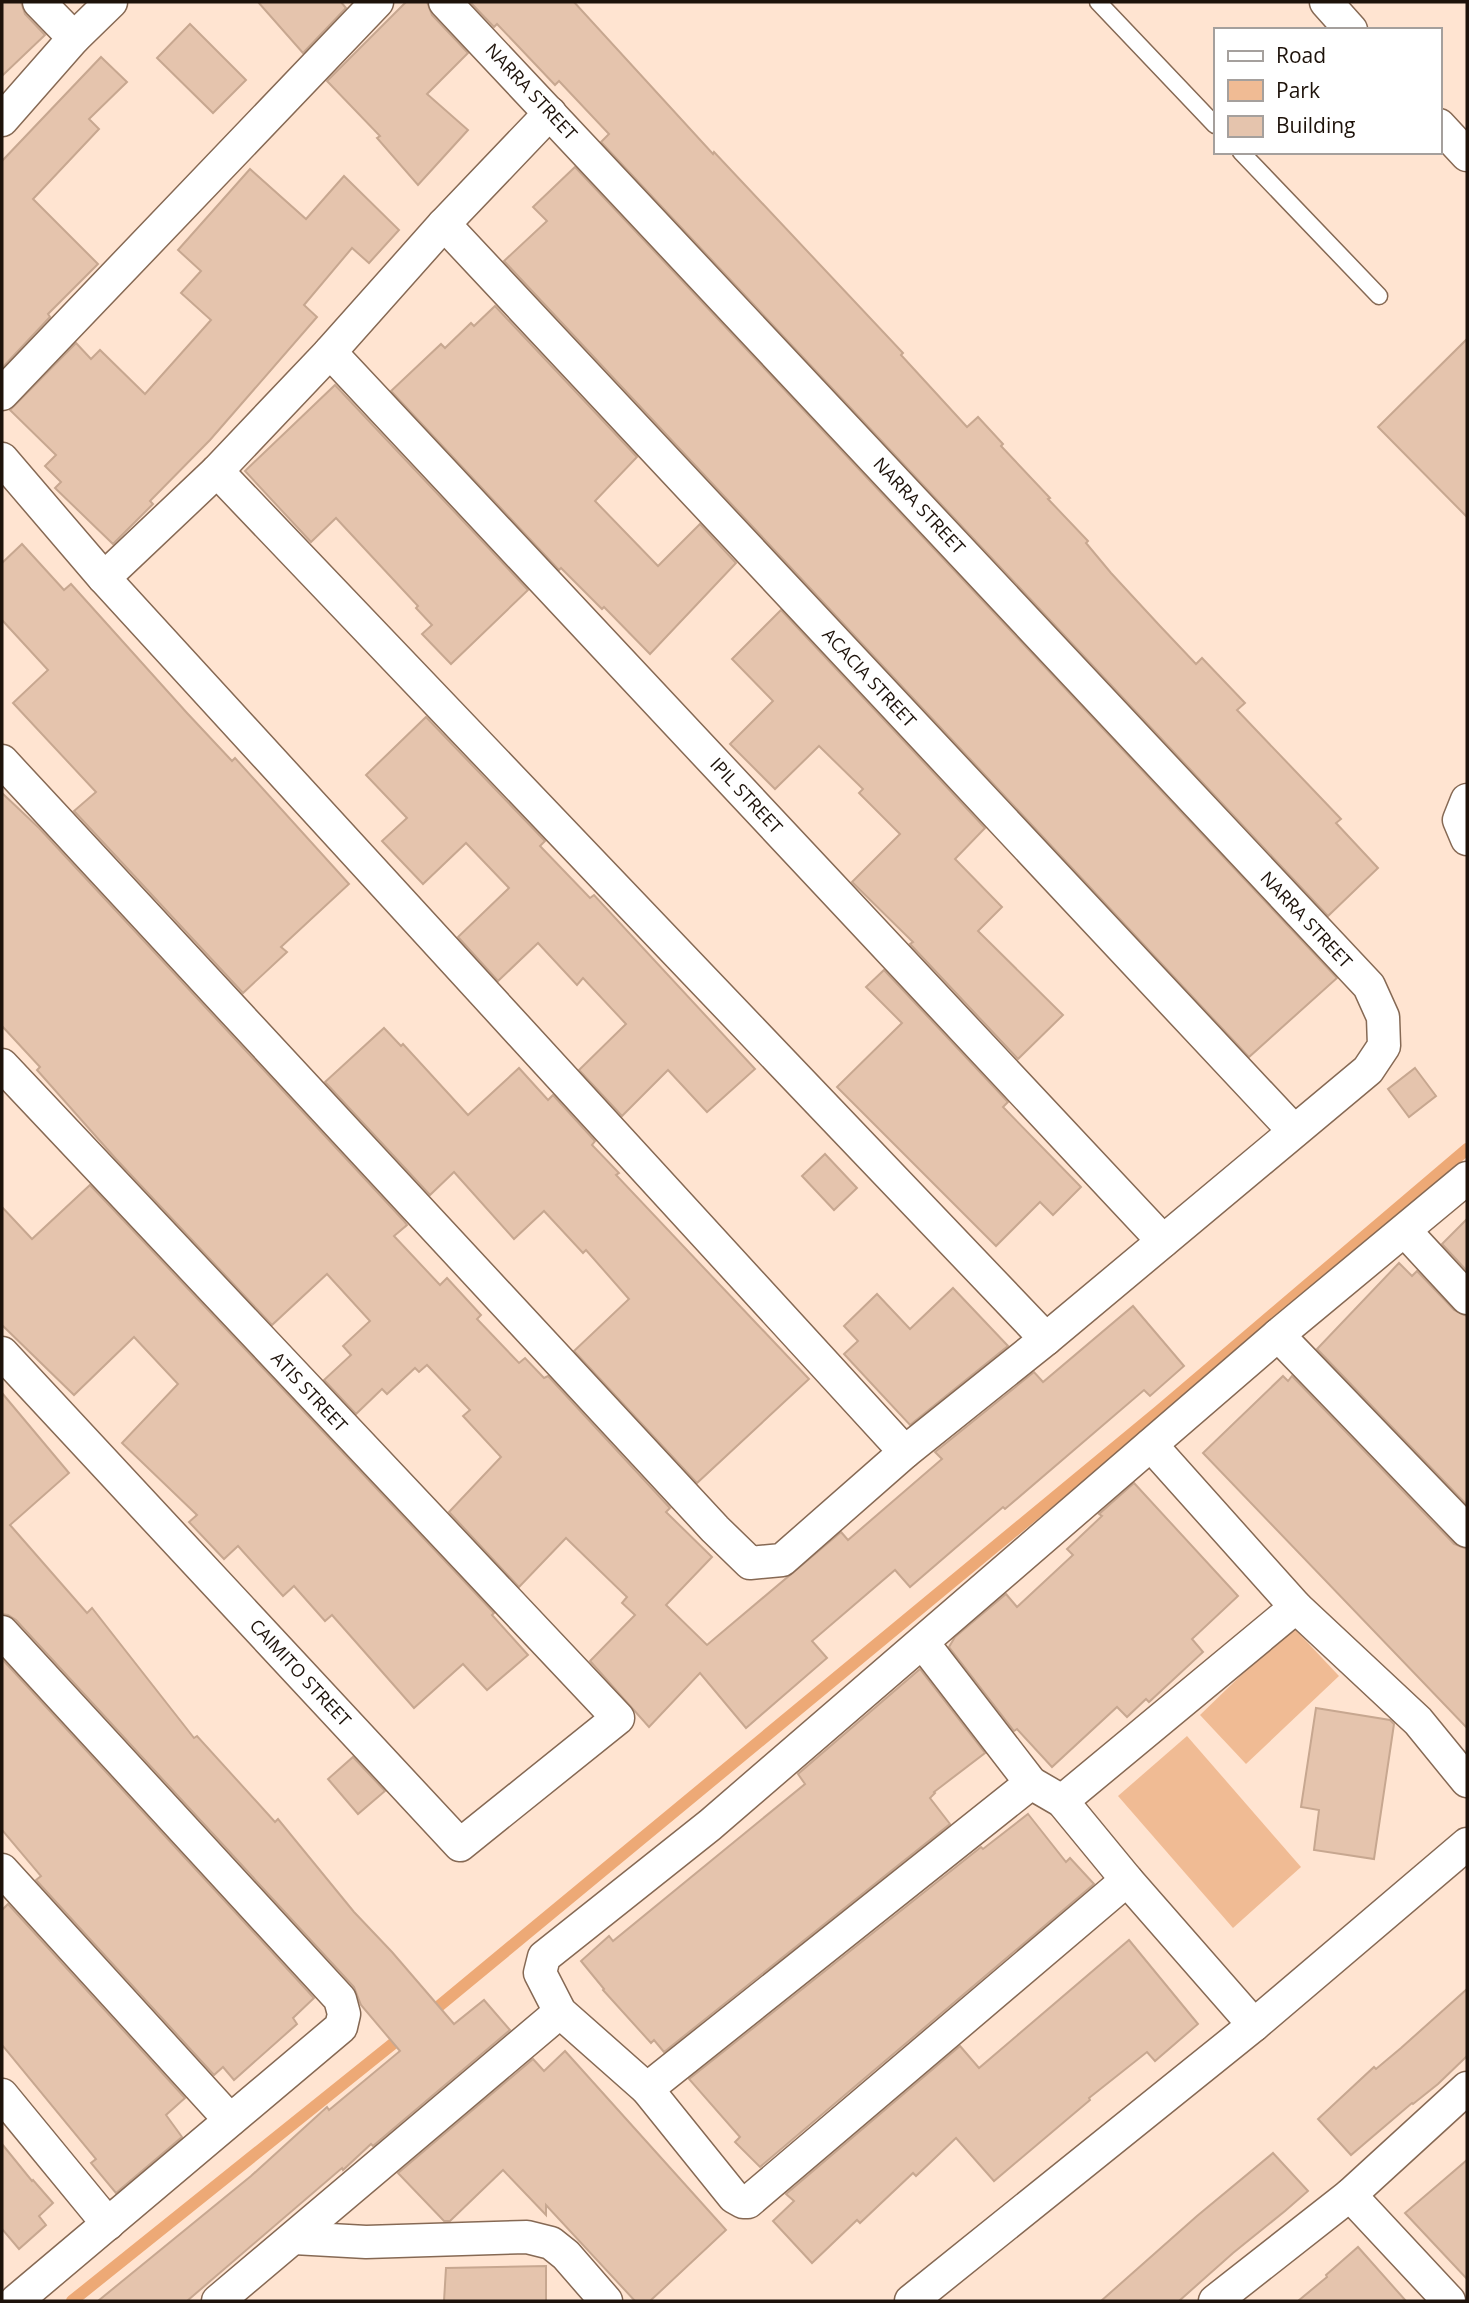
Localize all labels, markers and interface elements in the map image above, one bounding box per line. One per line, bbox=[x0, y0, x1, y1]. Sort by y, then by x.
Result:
legend bbox=[1214, 28, 1441, 154]
street label: NARRA STREET bbox=[481, 38, 583, 145]
text: Road bbox=[1276, 41, 1326, 69]
text: Park bbox=[1276, 76, 1320, 104]
text: Building bbox=[1276, 111, 1355, 139]
street label: NARRA STREET bbox=[869, 452, 971, 559]
street label: ACACIA STREET bbox=[818, 623, 922, 732]
street label: IPIL STREET bbox=[705, 752, 788, 839]
street label: NARRA STREET bbox=[1256, 866, 1358, 973]
street label: ATIS STREET bbox=[266, 1346, 353, 1437]
street label: CAIMITO STREET bbox=[245, 1614, 357, 1731]

